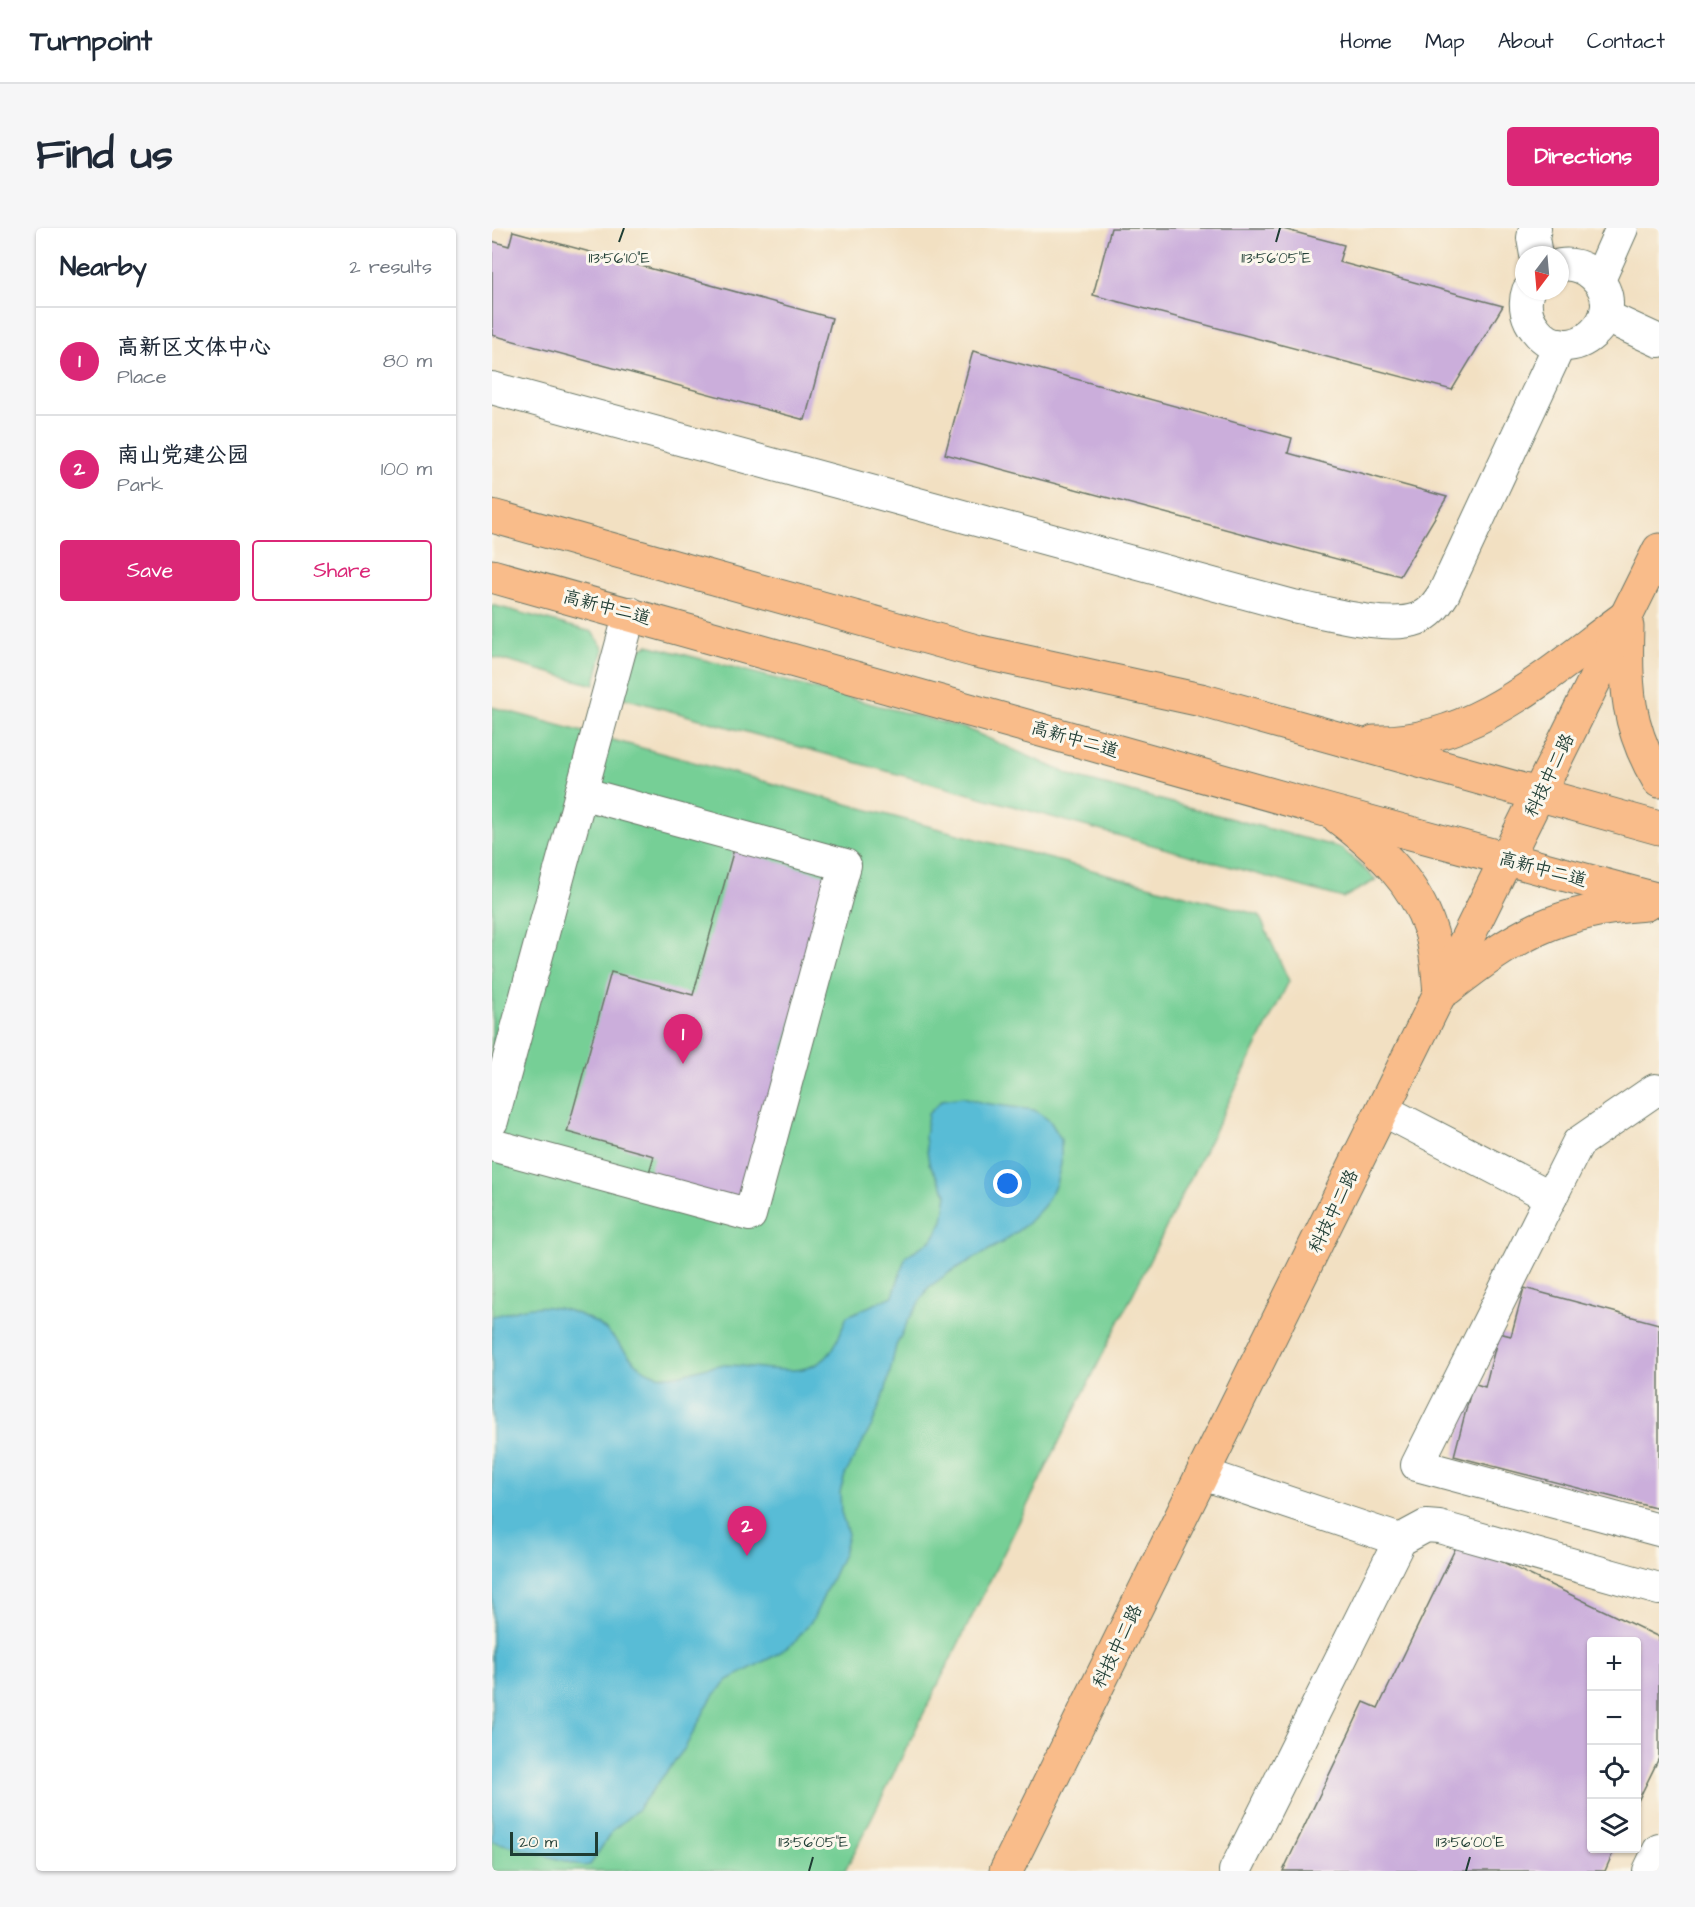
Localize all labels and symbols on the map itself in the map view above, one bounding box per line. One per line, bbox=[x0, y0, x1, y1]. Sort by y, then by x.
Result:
north arrow bbox=[1515, 246, 1569, 300]
text: 113°56'10"E bbox=[588, 248, 650, 269]
text: 113°56'05"E bbox=[1241, 248, 1311, 269]
street label: 高新中二道 bbox=[560, 584, 654, 631]
street label: 高新中二道 bbox=[1028, 715, 1122, 764]
street label: 科技中二路 bbox=[1518, 729, 1580, 821]
street label: 高新中二道 bbox=[1496, 846, 1590, 893]
pin: 1 bbox=[664, 1014, 702, 1064]
street label: 科技中二路 bbox=[1302, 1165, 1364, 1257]
your location bbox=[993, 1169, 1022, 1198]
pin: 2 bbox=[728, 1506, 766, 1556]
street label: 科技中二路 bbox=[1086, 1600, 1148, 1692]
scale bar bbox=[510, 1829, 598, 1856]
text: 113°56'05"E bbox=[778, 1832, 848, 1853]
text: 113°56'00"E bbox=[1436, 1832, 1504, 1853]

